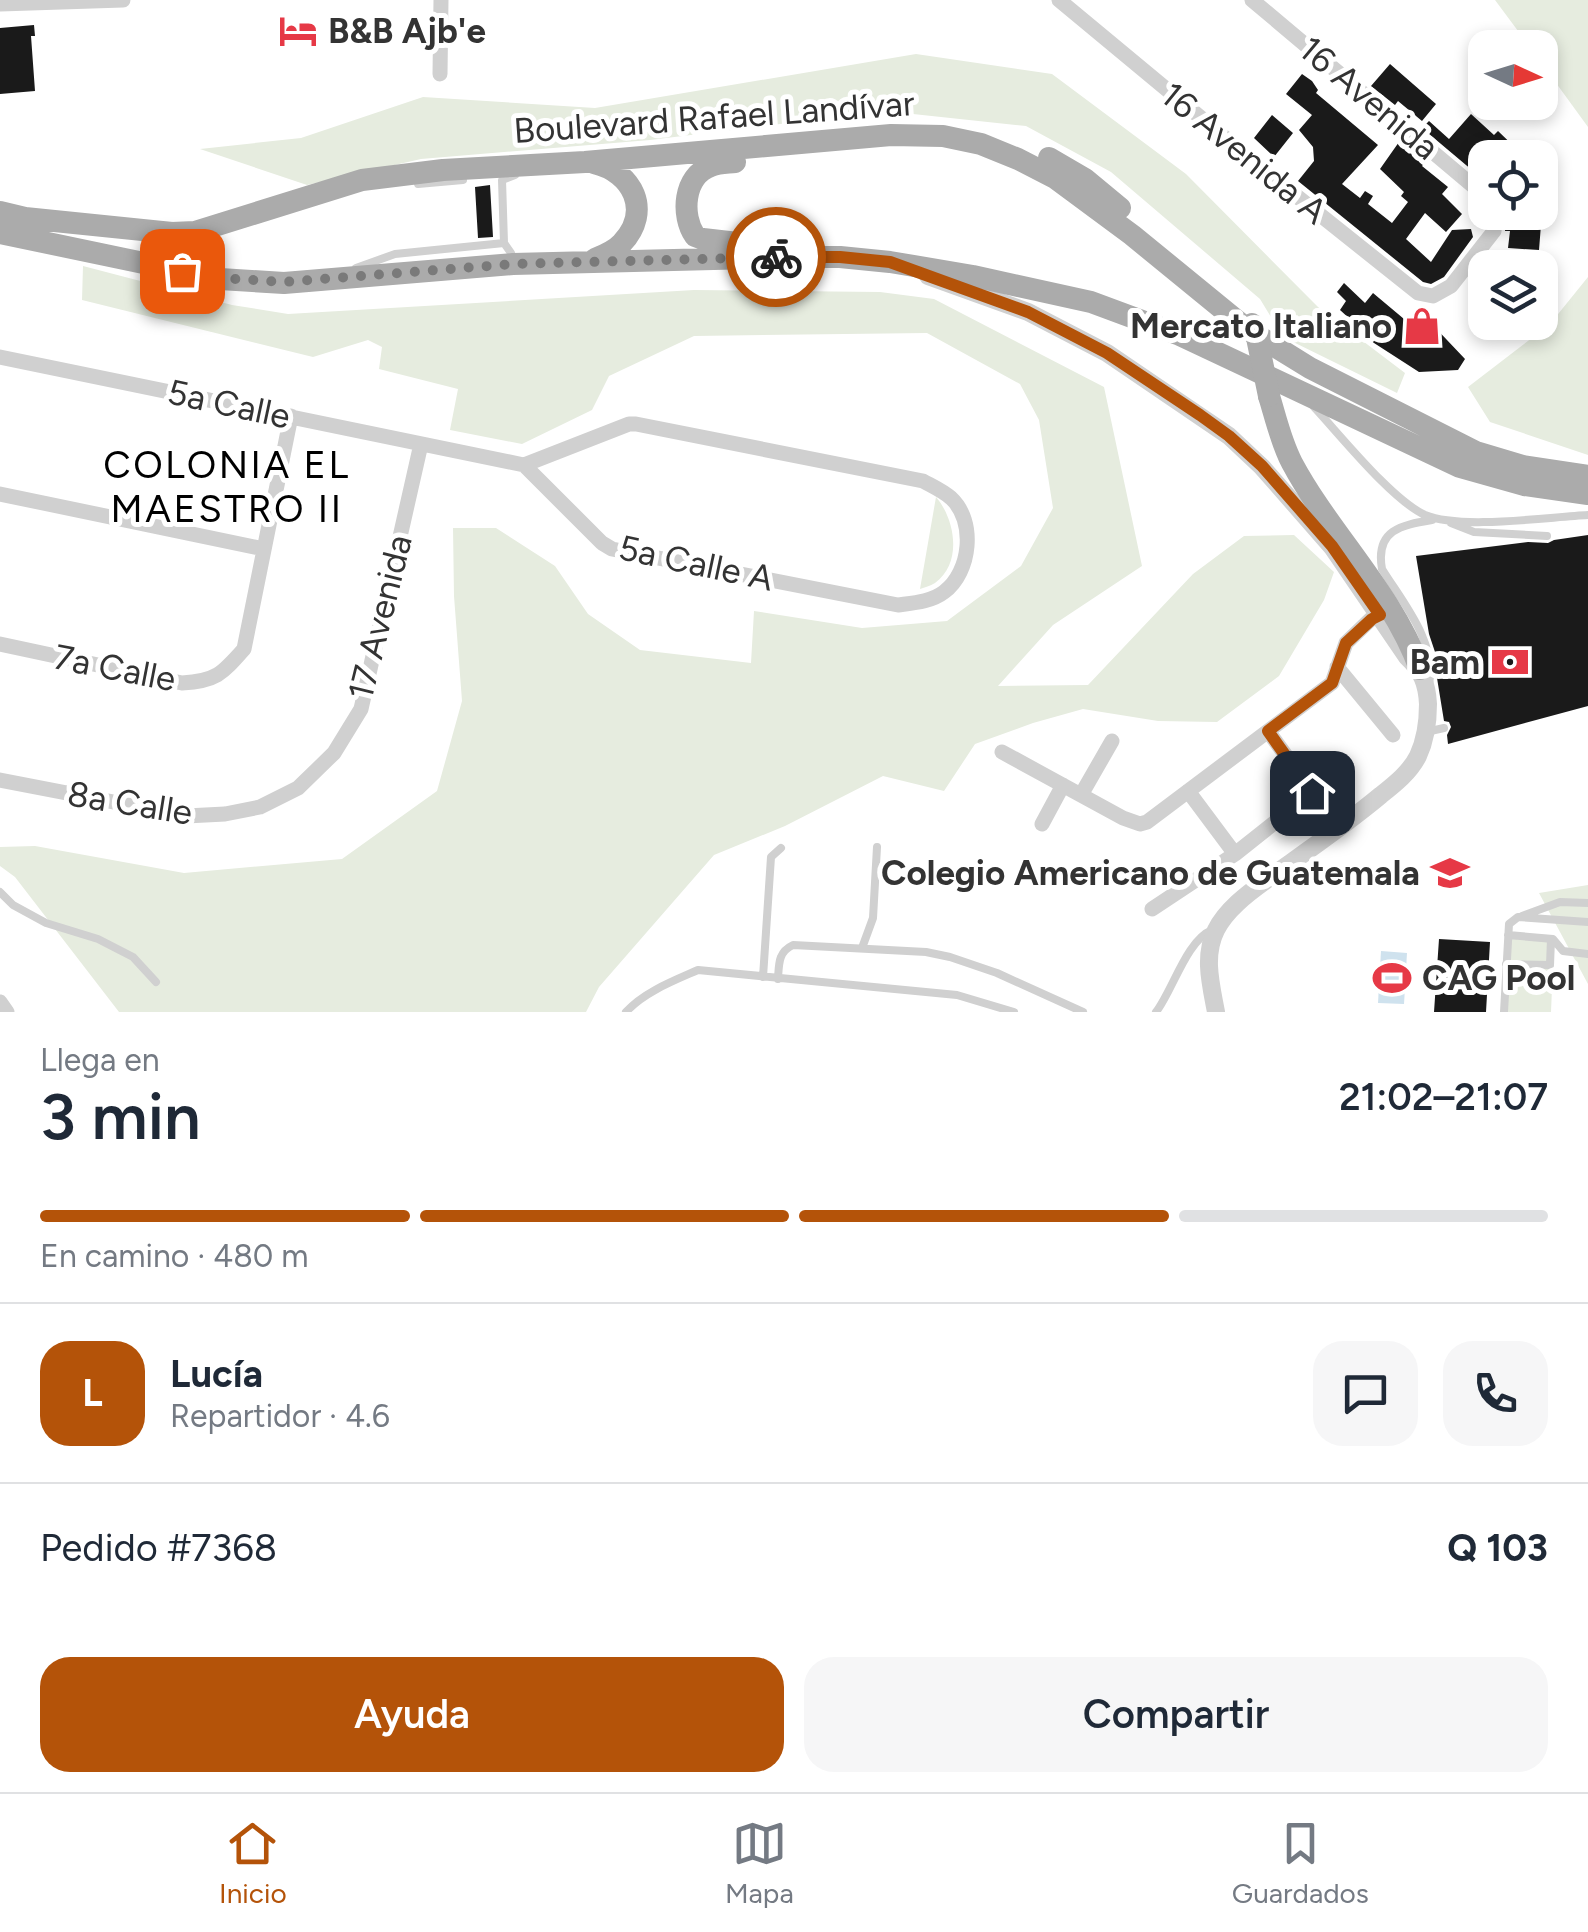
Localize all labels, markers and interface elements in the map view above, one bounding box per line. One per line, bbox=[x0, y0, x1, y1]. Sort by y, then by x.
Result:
hotel icon: B&B Ajb'e bbox=[277, 10, 319, 52]
place label: B&B Ajb'e bbox=[328, 10, 486, 52]
street label: 16 Avenida bbox=[1291, 28, 1447, 168]
north arrow bbox=[1468, 30, 1558, 120]
map controls bbox=[1468, 30, 1558, 340]
street label: 16 Avenida A bbox=[1153, 73, 1336, 233]
street label: Boulevard Rafael Landívar bbox=[512, 82, 916, 152]
button: locate bbox=[1468, 140, 1558, 230]
courier bbox=[726, 207, 826, 307]
pin bbox=[140, 229, 225, 314]
icon: bike bbox=[749, 230, 804, 285]
icon: bag bbox=[155, 244, 210, 299]
button: layers bbox=[1468, 250, 1558, 340]
place label: Mercato Italiano bbox=[1130, 305, 1392, 347]
shop icon: Mercato Italiano bbox=[1401, 305, 1443, 347]
street label: 5a Calle bbox=[164, 371, 294, 437]
district label: COLONIA EL MAESTRO II bbox=[103, 442, 351, 532]
street label: 5a Calle A bbox=[615, 526, 777, 600]
street label: 17 Avenida bbox=[339, 530, 421, 704]
street label: 7a Calle bbox=[51, 636, 179, 700]
place label: Bam bbox=[1409, 641, 1480, 683]
bank icon: Bam bbox=[1489, 641, 1531, 683]
pin bbox=[1270, 751, 1355, 836]
icon: home bbox=[1285, 766, 1340, 821]
street label: 8a Calle bbox=[65, 772, 195, 834]
place label: Colegio Americano de Guatemala bbox=[881, 852, 1420, 894]
school or university icon: Colegio Americano de Guatemala bbox=[1429, 852, 1471, 894]
sports icon: CAG Pool bbox=[1371, 957, 1413, 999]
place label: CAG Pool bbox=[1422, 957, 1575, 999]
text: Llega en bbox=[40, 1041, 160, 1079]
text: 21:02–21:07 bbox=[1339, 1074, 1548, 1120]
text: 3 min bbox=[40, 1077, 201, 1155]
text: En camino · 480 m bbox=[40, 1237, 309, 1275]
button: chat bbox=[1313, 1341, 1418, 1446]
button: phone bbox=[1443, 1341, 1548, 1446]
text: Lucía bbox=[170, 1351, 263, 1397]
text: L bbox=[82, 1370, 103, 1416]
text: Repartidor · 4.6 bbox=[170, 1397, 390, 1435]
text: Pedido #7368 bbox=[40, 1525, 277, 1571]
text: Q 103 bbox=[1447, 1525, 1548, 1571]
button: Ayuda bbox=[40, 1657, 784, 1772]
button: Compartir bbox=[804, 1657, 1548, 1772]
tab: Inicio bbox=[219, 1816, 287, 1910]
tab: Mapa bbox=[725, 1816, 794, 1910]
tab: Guardados bbox=[1232, 1816, 1369, 1910]

